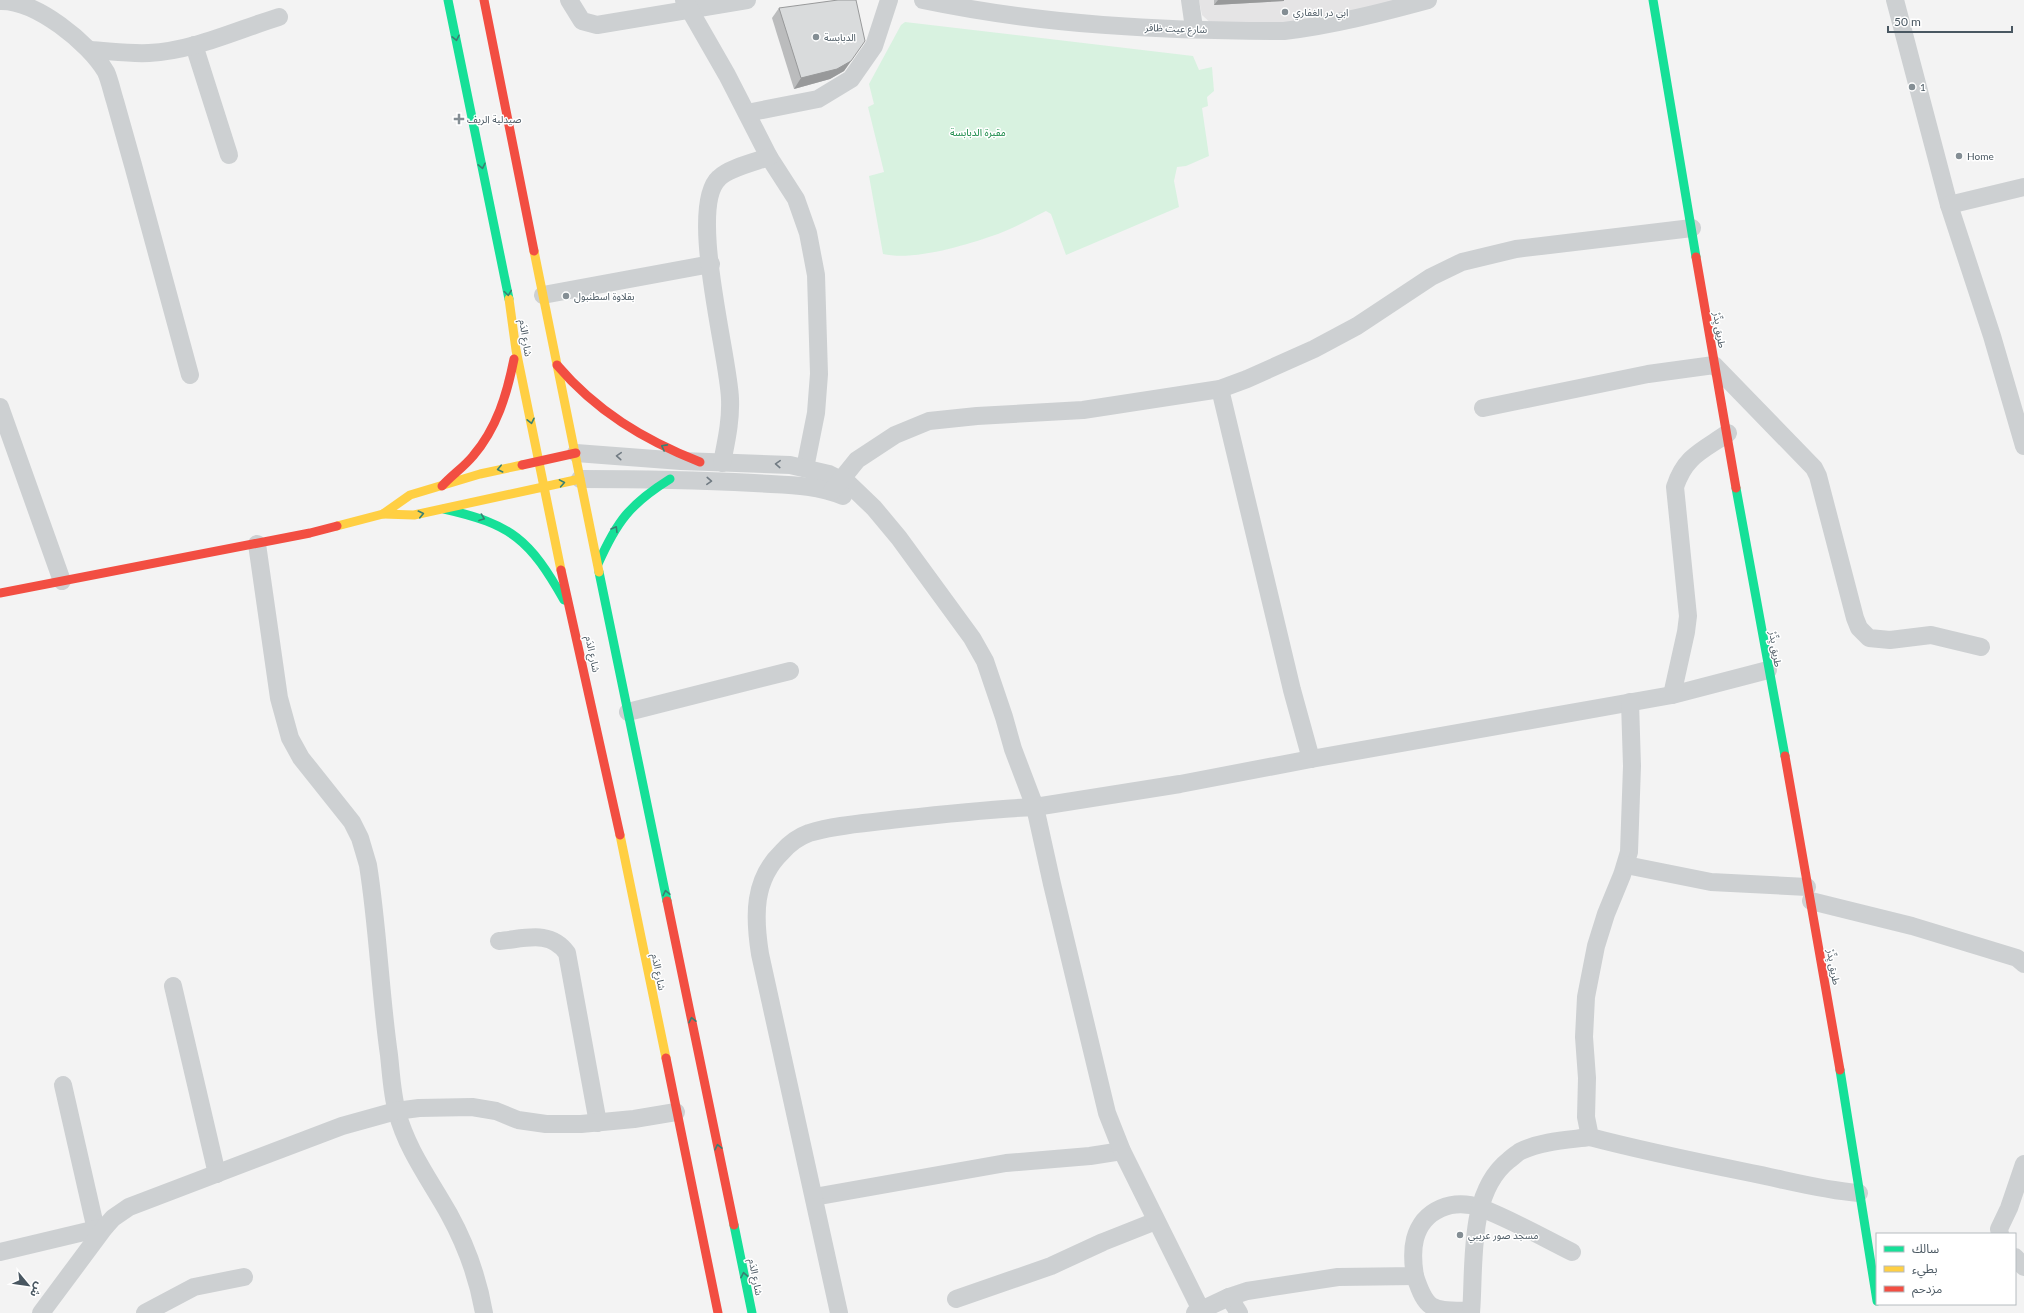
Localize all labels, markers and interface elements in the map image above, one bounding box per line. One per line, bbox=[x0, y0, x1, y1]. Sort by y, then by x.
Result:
place label: ابي در الغفاري bbox=[1293, 6, 1348, 20]
marker: ابي در الغفاري bbox=[1280, 7, 1290, 17]
scale bar bbox=[1888, 8, 2012, 34]
text: 50 m bbox=[1894, 14, 1921, 29]
street label: شارع عيت ظافر bbox=[1144, 21, 1208, 37]
place label: الدبابسة bbox=[824, 31, 856, 43]
marker: الدبابسة bbox=[811, 32, 821, 42]
one-way arrow bbox=[451, 35, 459, 41]
place label: 1 bbox=[1920, 81, 1926, 93]
marker: 1 bbox=[1907, 82, 1917, 92]
place label: صيدلية الريف bbox=[467, 113, 521, 126]
marker: صيدلية الريف bbox=[454, 114, 464, 124]
park label: مقبرة الدبابسة bbox=[950, 126, 1006, 139]
place label: Home bbox=[1967, 150, 1994, 162]
marker: Home bbox=[1954, 151, 1964, 161]
one-way arrow bbox=[477, 162, 486, 169]
one-way arrow bbox=[503, 290, 512, 296]
place label: بقلاوة اسطنبول bbox=[574, 290, 635, 303]
marker: بقلاوة اسطنبول bbox=[561, 291, 571, 301]
street label: طريق يِدِّرْ bbox=[1709, 310, 1729, 349]
street label: شارع الدَم bbox=[514, 319, 535, 358]
one-way arrow bbox=[526, 418, 534, 424]
one-way arrow bbox=[660, 444, 668, 452]
one-way arrow bbox=[616, 452, 622, 461]
one-way arrow bbox=[775, 460, 781, 468]
one-way arrow bbox=[497, 464, 504, 472]
one-way arrow bbox=[706, 477, 712, 485]
one-way arrow bbox=[558, 479, 565, 487]
one-way arrow bbox=[418, 510, 425, 518]
one-way arrow bbox=[478, 513, 485, 522]
one-way arrow bbox=[610, 526, 617, 533]
street label: طريق يِدِّرْ bbox=[1765, 629, 1785, 668]
street label: شارع الدَم bbox=[580, 635, 603, 674]
one-way arrow bbox=[662, 890, 671, 896]
street label: طريق يِدِّرْ bbox=[1823, 947, 1843, 986]
street label: شارع الدَم bbox=[647, 953, 668, 992]
one-way arrow bbox=[689, 1017, 697, 1023]
one-way arrow bbox=[715, 1144, 723, 1150]
place label: مسجد صور عريبي bbox=[1468, 1229, 1538, 1243]
marker: مسجد صور عريبي bbox=[1455, 1230, 1465, 1240]
legend bbox=[1876, 1233, 2016, 1305]
text: سالك bbox=[1912, 1241, 1939, 1256]
street label: شارع الدَم bbox=[744, 1258, 765, 1297]
text: بطيء bbox=[1912, 1261, 1938, 1279]
north arrow bbox=[8, 1265, 48, 1305]
one-way arrow bbox=[740, 1272, 749, 1278]
text: ش bbox=[27, 1280, 47, 1300]
text: مزدحم bbox=[1912, 1281, 1942, 1298]

